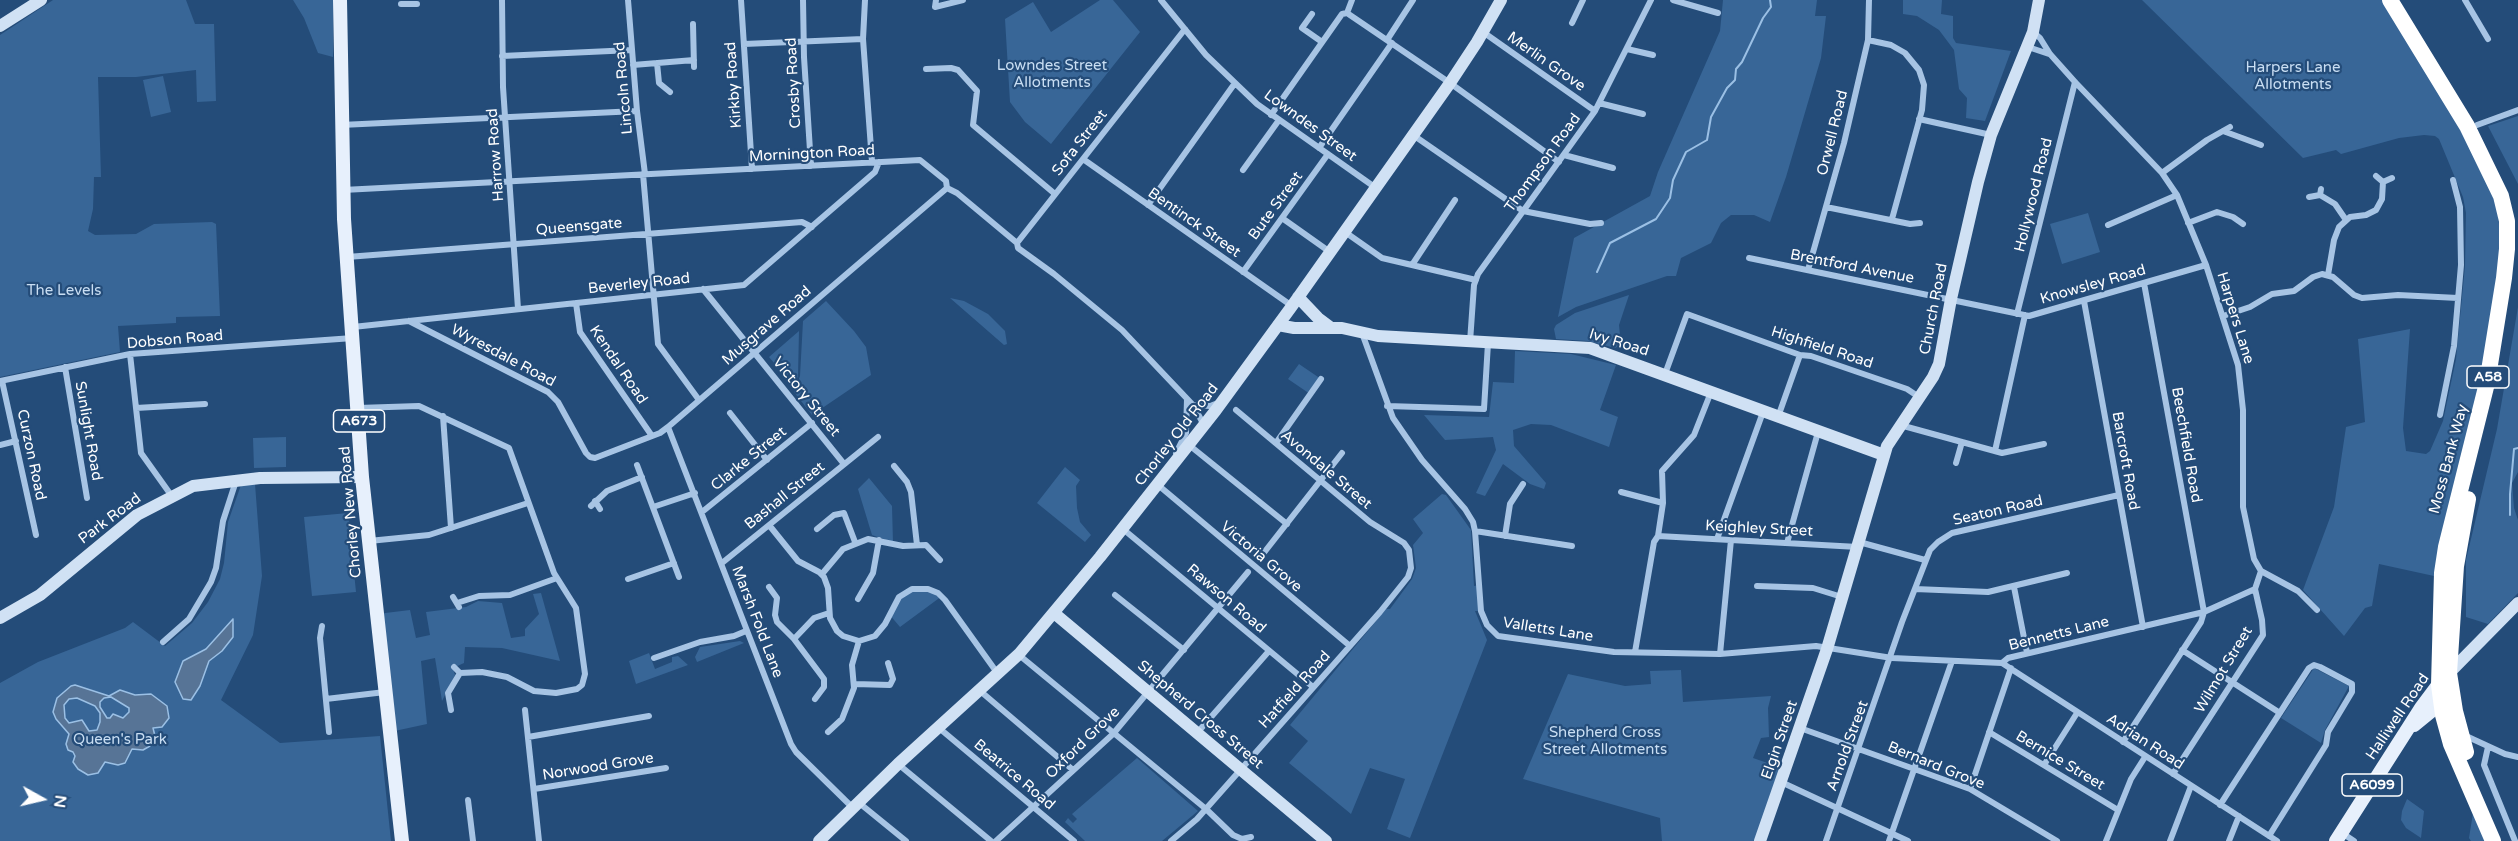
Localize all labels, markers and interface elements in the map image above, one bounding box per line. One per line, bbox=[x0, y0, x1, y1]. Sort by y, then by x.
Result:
street label: Merlin Grove bbox=[1503, 28, 1589, 96]
street label: Crosby Road bbox=[783, 37, 805, 129]
street label: Lincoln Road bbox=[611, 41, 637, 135]
street label: Kirkby Road bbox=[722, 41, 746, 129]
park label: Lowndes Street Allotments bbox=[997, 57, 1107, 92]
park label: Harpers Lane Allotments bbox=[2246, 59, 2340, 94]
street label: Lowndes Street bbox=[1260, 86, 1360, 166]
street label: Orwell Road bbox=[1814, 89, 1852, 177]
street label: Sofa Street bbox=[1049, 106, 1111, 180]
street label: Harrow Road bbox=[484, 108, 508, 202]
street label: Thompson Road bbox=[1501, 110, 1585, 216]
street label: Hollywood Road bbox=[2011, 136, 2057, 254]
street label: Mornington Road bbox=[749, 142, 875, 166]
street label: Bute Street bbox=[1245, 168, 1307, 244]
street label: Bentinck Street bbox=[1144, 184, 1244, 262]
street label: Queensgate bbox=[535, 214, 623, 240]
street label: Brentford Avenue bbox=[1788, 246, 1916, 288]
street label: Knowsley Road bbox=[2038, 261, 2148, 309]
street label: Church Road bbox=[1916, 262, 1952, 356]
street label: Beverley Road bbox=[587, 270, 691, 298]
street label: Harpers Lane bbox=[2213, 270, 2257, 366]
park label: The Levels bbox=[27, 282, 101, 300]
street label: Musgrave Road bbox=[719, 282, 815, 370]
street label: Wyresdale Road bbox=[448, 321, 558, 391]
street label: Kendal Road bbox=[585, 322, 651, 408]
street label: Highfield Road bbox=[1769, 323, 1875, 373]
street label: Ivy Road bbox=[1587, 325, 1651, 361]
street label: Dobson Road bbox=[126, 327, 224, 353]
street label: Victory Street bbox=[768, 354, 844, 440]
road number: A58 bbox=[2467, 366, 2509, 388]
street label: Sunlight Road bbox=[70, 380, 106, 482]
street label: Chorley Old Road bbox=[1131, 380, 1223, 490]
street label: Beechfield Road bbox=[2167, 386, 2205, 504]
street label: Moss Bank Way bbox=[2426, 402, 2472, 516]
street label: Curzon Road bbox=[13, 408, 49, 502]
road number: A673 bbox=[334, 410, 385, 432]
street label: Barcroft Road bbox=[2107, 410, 2143, 512]
street label: Clarke Street bbox=[708, 423, 790, 495]
street label: Avondale Street bbox=[1277, 427, 1375, 513]
street label: Chorley New Road bbox=[336, 445, 366, 579]
street label: Bashall Street bbox=[741, 458, 829, 534]
street label: Park Road bbox=[75, 490, 145, 548]
street label: Seaton Road bbox=[1951, 492, 2045, 530]
street label: Keighley Street bbox=[1705, 517, 1813, 541]
street label: Victoria Grove bbox=[1217, 518, 1305, 596]
street label: Rawson Road bbox=[1183, 561, 1269, 637]
street label: Marsh Fold Lane bbox=[727, 564, 787, 680]
street label: Bennetts Lane bbox=[2007, 613, 2111, 655]
street label: Valletts Lane bbox=[1502, 614, 1594, 646]
street label: Wilmot Street bbox=[2191, 623, 2257, 717]
street label: Hatfield Road bbox=[1255, 648, 1335, 732]
street label: Shepherd Cross Street bbox=[1133, 657, 1267, 773]
street label: Halliwell Road bbox=[2362, 670, 2434, 764]
street label: Elgin Street bbox=[1758, 698, 1802, 782]
street label: Arnold Street bbox=[1823, 698, 1873, 794]
street label: Oxford Grove bbox=[1042, 703, 1124, 783]
street label: Adrian Road bbox=[2103, 710, 2187, 774]
park label: Shepherd Cross Street Allotments bbox=[1543, 724, 1667, 759]
street label: Bernice Street bbox=[2012, 727, 2108, 795]
park label: Queen's Park bbox=[73, 731, 167, 749]
street label: Beatrice Road bbox=[970, 736, 1058, 814]
street label: Bernard Grove bbox=[1885, 738, 1987, 794]
street label: Norwood Grove bbox=[541, 749, 655, 785]
north arrow bbox=[12, 769, 72, 829]
road number: A6099 bbox=[2342, 774, 2402, 796]
text: N bbox=[49, 794, 71, 809]

